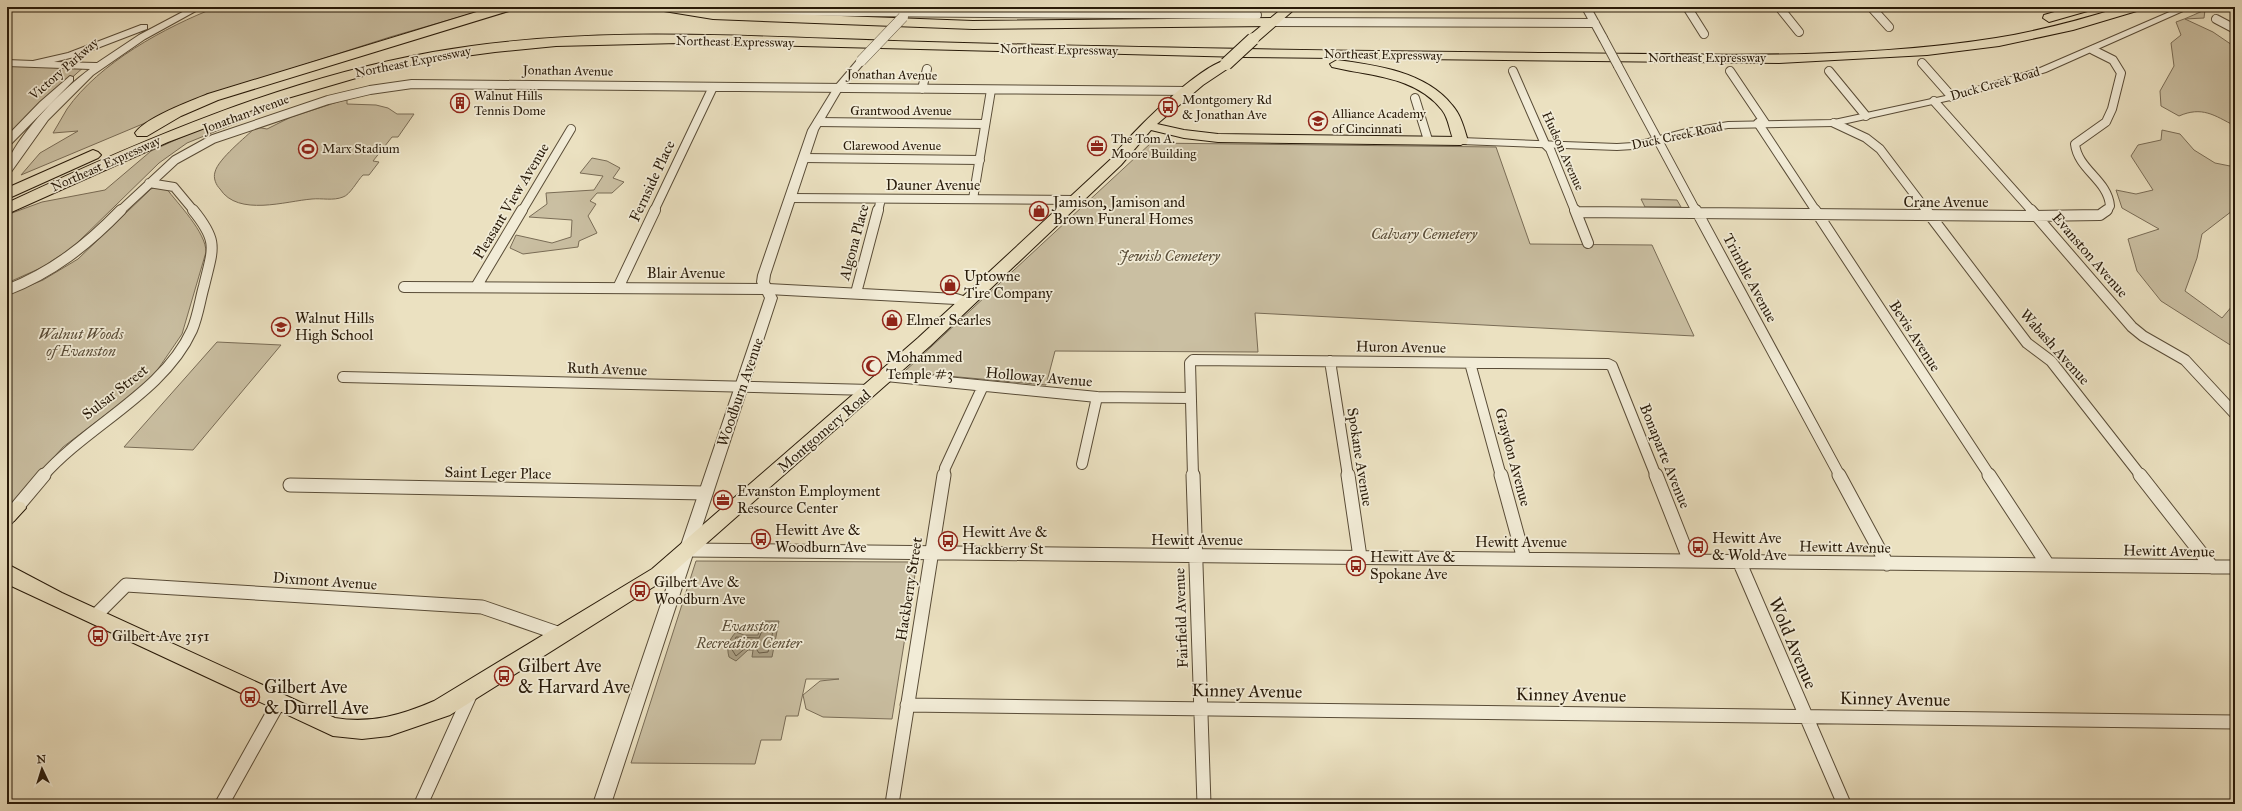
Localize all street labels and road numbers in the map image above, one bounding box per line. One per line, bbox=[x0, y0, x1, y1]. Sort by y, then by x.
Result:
street label: Northeast Expressway bbox=[676, 33, 795, 51]
street label: Victory Parkway bbox=[25, 34, 103, 104]
street label: Northeast Expressway bbox=[1000, 41, 1119, 59]
street label: Northeast Expressway bbox=[353, 43, 473, 81]
street label: Northeast Expressway bbox=[1324, 46, 1443, 64]
street label: Northeast Expressway bbox=[1648, 50, 1767, 66]
street label: Jonathan Avenue bbox=[521, 62, 614, 80]
street label: Duck Creek Road bbox=[1948, 63, 2042, 104]
street label: Jonathan Avenue bbox=[845, 66, 938, 84]
street label: Jonathan Avenue bbox=[199, 91, 292, 138]
street label: Grantwood Avenue bbox=[850, 103, 952, 119]
street label: Hudson Avenue bbox=[1538, 109, 1588, 194]
street label: Duck Creek Road bbox=[1630, 118, 1724, 153]
street label: Northeast Expressway bbox=[49, 132, 164, 195]
street label: Fernside Place bbox=[625, 138, 679, 224]
street label: Clarewood Avenue bbox=[843, 138, 942, 154]
street label: Pleasant View Avenue bbox=[469, 140, 553, 262]
street label: Dauner Avenue bbox=[886, 176, 980, 194]
street label: Crane Avenue bbox=[1904, 193, 1988, 211]
street label: Algona Place bbox=[835, 202, 873, 283]
street label: Evanston Avenue bbox=[2048, 209, 2132, 301]
street label: Trimble Avenue bbox=[1719, 231, 1781, 325]
street label: Blair Avenue bbox=[647, 264, 725, 282]
street label: Bevis Avenue bbox=[1885, 297, 1945, 375]
street label: Wabash Avenue bbox=[2016, 305, 2094, 389]
street label: Woodburn Avenue bbox=[713, 335, 767, 449]
street label: Huron Avenue bbox=[1356, 337, 1446, 357]
street label: Ruth Avenue bbox=[567, 359, 647, 379]
street label: Sulsar Street bbox=[78, 360, 152, 423]
street label: Holloway Avenue bbox=[985, 363, 1093, 391]
street label: Montgomery Road bbox=[774, 385, 875, 476]
street label: Bonaparte Avenue bbox=[1636, 401, 1694, 511]
street label: Spokane Avenue bbox=[1343, 406, 1377, 508]
street label: Graydon Avenue bbox=[1491, 406, 1535, 508]
street label: Saint Leger Place bbox=[445, 463, 551, 483]
street label: Hewitt Avenue bbox=[1151, 531, 1243, 549]
street label: Hewitt Avenue bbox=[1475, 533, 1567, 551]
street label: Hackberry Street bbox=[892, 535, 926, 642]
street label: Hewitt Avenue bbox=[1799, 537, 1891, 557]
street label: Hewitt Avenue bbox=[2123, 541, 2215, 561]
street label: Dixmont Avenue bbox=[272, 568, 378, 594]
street label: Fairfield Avenue bbox=[1170, 568, 1192, 668]
street label: Wold Avenue bbox=[1764, 594, 1822, 692]
street label: Kinney Avenue bbox=[1191, 679, 1303, 703]
street label: Kinney Avenue bbox=[1515, 683, 1627, 707]
street label: Kinney Avenue bbox=[1839, 687, 1951, 711]

